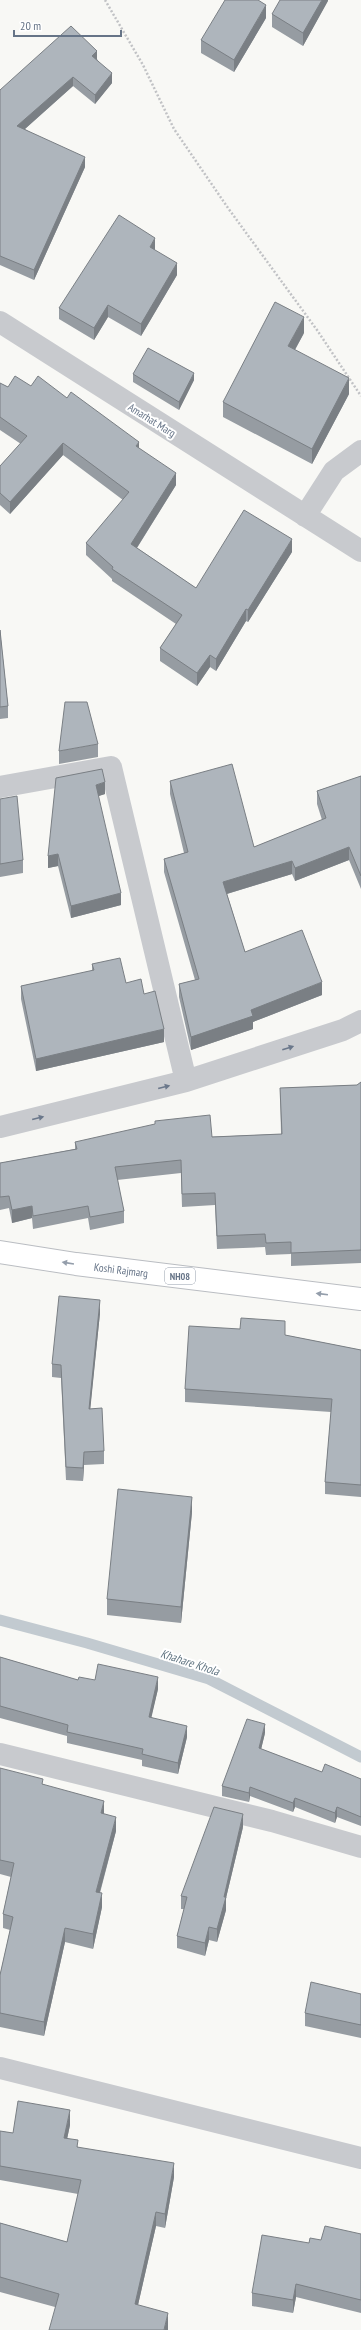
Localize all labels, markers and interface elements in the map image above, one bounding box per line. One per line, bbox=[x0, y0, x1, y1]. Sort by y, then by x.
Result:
scale bar bbox=[14, 12, 121, 38]
text: 20 m bbox=[20, 18, 41, 33]
street label: Amarhat Marg bbox=[126, 400, 179, 440]
one-way arrow bbox=[282, 1045, 294, 1051]
one-way arrow bbox=[158, 1084, 170, 1090]
one-way arrow bbox=[32, 1115, 44, 1121]
one-way arrow bbox=[62, 1260, 74, 1266]
street label: Koshi Rajmarg bbox=[93, 1260, 149, 1280]
road number: NH08 bbox=[165, 1268, 195, 1284]
one-way arrow bbox=[316, 1291, 328, 1297]
water label: Khahare Khola bbox=[159, 1645, 222, 1679]

